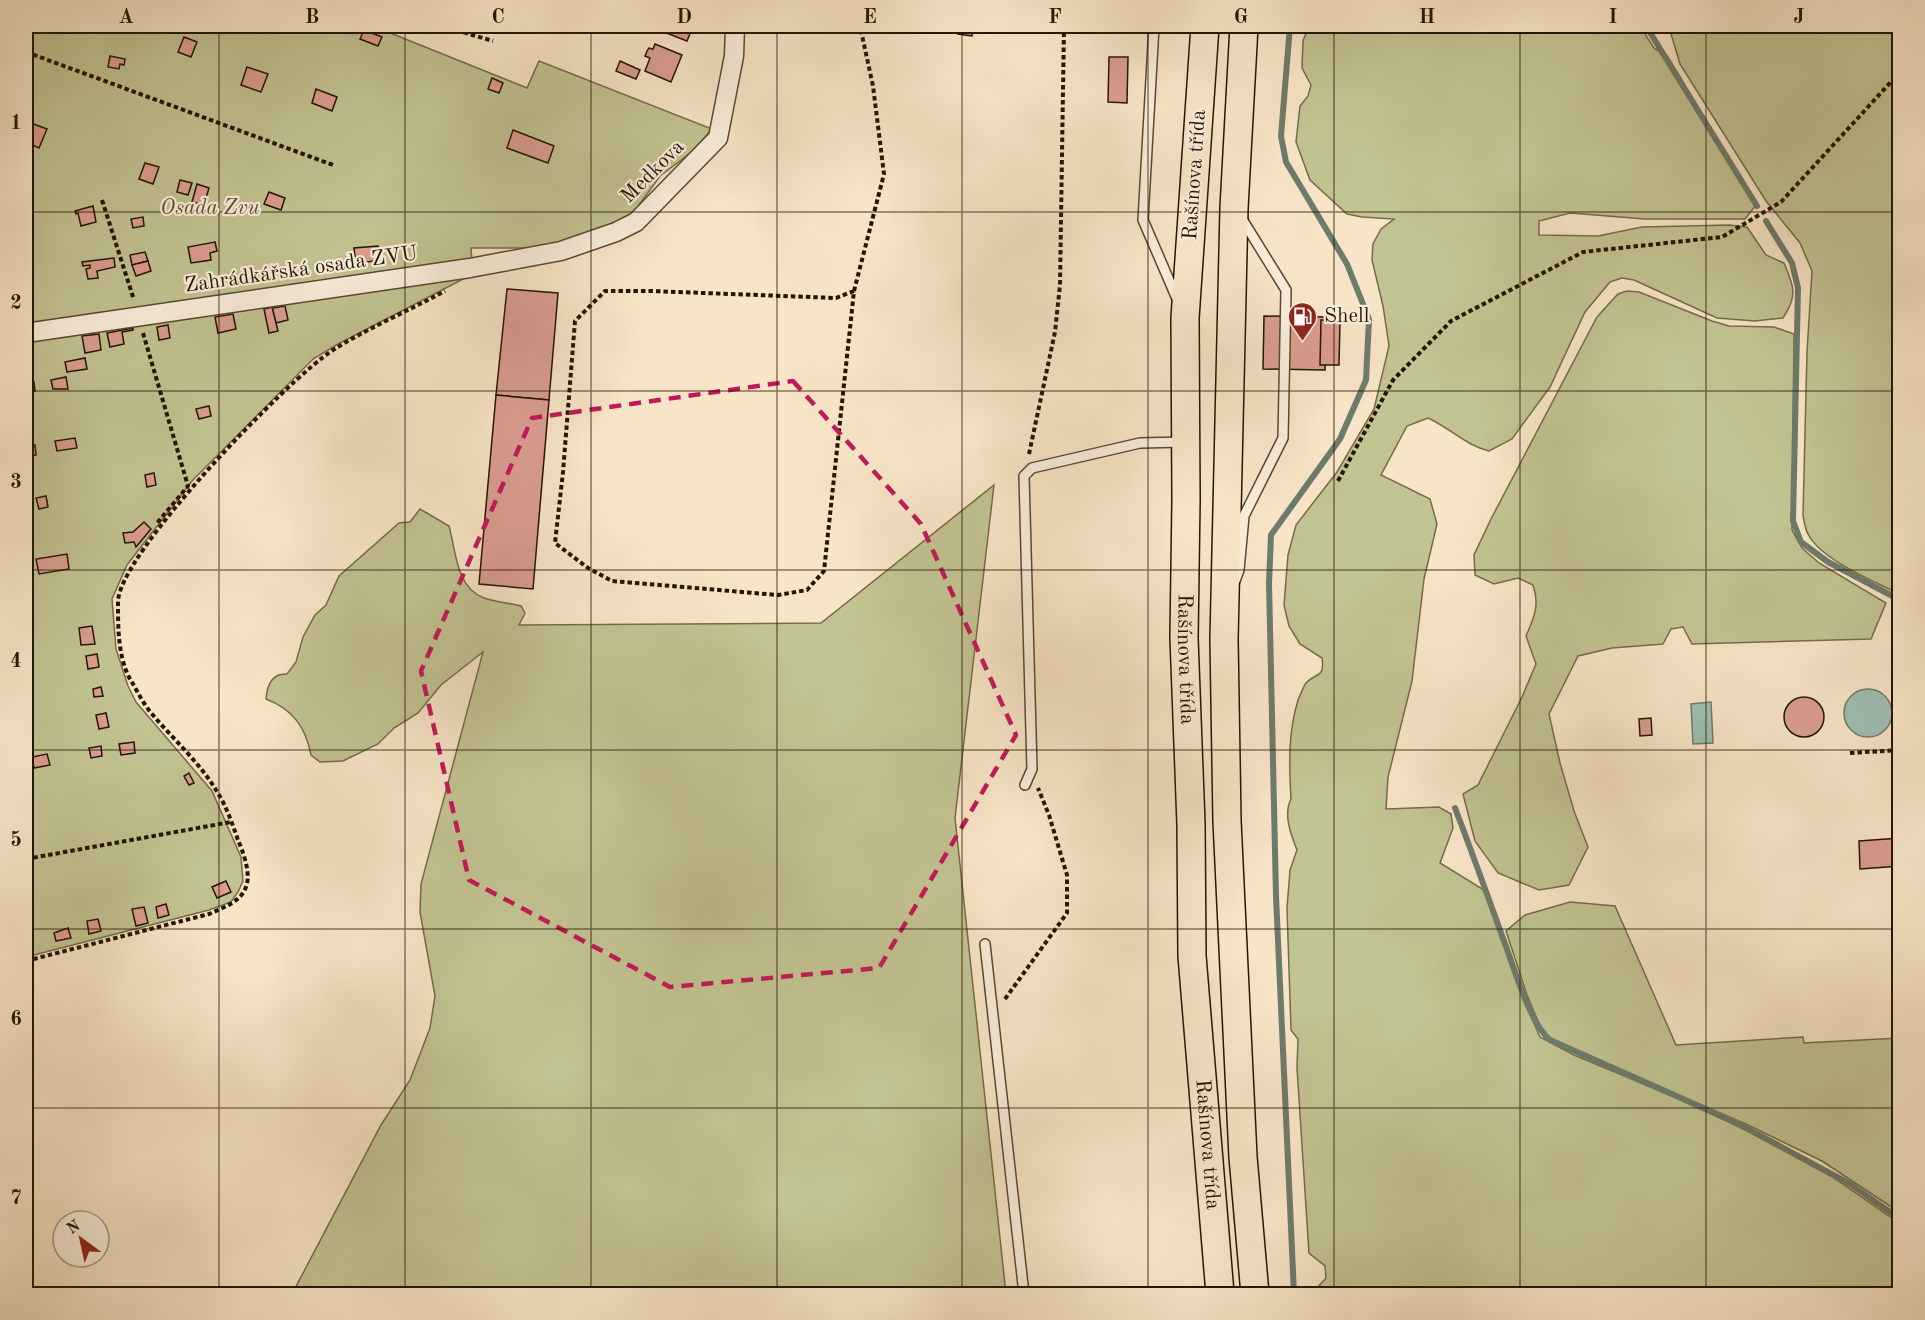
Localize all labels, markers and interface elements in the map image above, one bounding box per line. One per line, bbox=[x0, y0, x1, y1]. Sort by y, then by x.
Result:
text: A bbox=[118, 8, 134, 28]
text: B bbox=[305, 8, 319, 28]
text: C bbox=[491, 8, 505, 28]
text: D bbox=[676, 8, 692, 28]
text: E bbox=[863, 8, 877, 28]
text: F bbox=[1048, 8, 1062, 28]
text: G bbox=[1234, 8, 1248, 28]
text: H bbox=[1419, 8, 1435, 28]
text: I bbox=[1609, 8, 1617, 28]
text: J bbox=[1794, 8, 1805, 28]
street label: Rašínova třída bbox=[1180, 109, 1210, 241]
text: 1 bbox=[10, 114, 22, 134]
street label: Medkova bbox=[617, 136, 689, 208]
park label: Osada Zvu bbox=[160, 198, 260, 219]
street label: Zahrádkářská osada ZVU bbox=[183, 243, 419, 297]
text: 2 bbox=[10, 294, 22, 314]
fuel station icon: Shell bbox=[1287, 300, 1319, 342]
place label: Shell bbox=[1324, 306, 1370, 327]
text: 3 bbox=[10, 473, 22, 493]
street label: Rašínova třída bbox=[1173, 594, 1198, 725]
text: 4 bbox=[10, 652, 22, 672]
text: 5 bbox=[10, 830, 22, 851]
text: 6 bbox=[10, 1010, 22, 1030]
street label: Rašínova třída bbox=[1192, 1078, 1223, 1211]
text: 7 bbox=[10, 1189, 22, 1209]
north arrow bbox=[51, 1209, 111, 1269]
text: N bbox=[64, 1218, 84, 1238]

